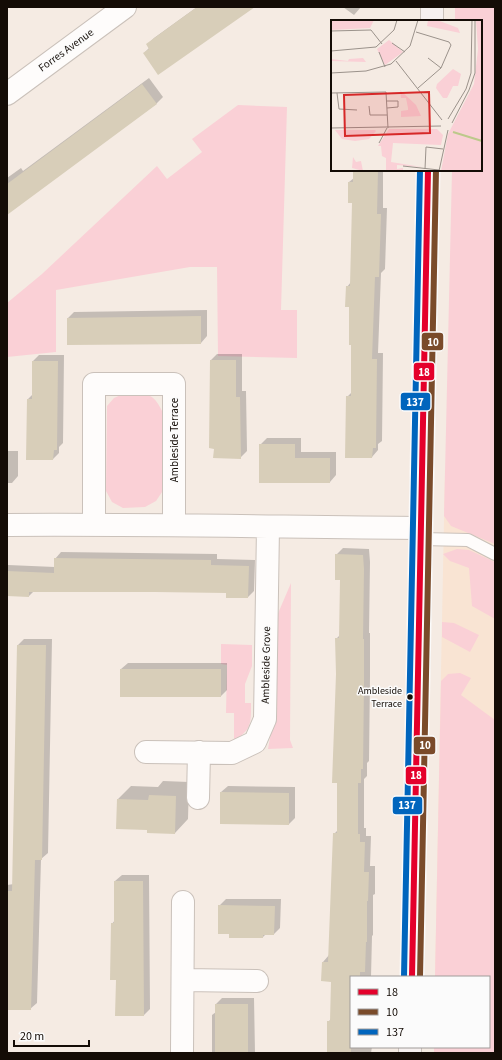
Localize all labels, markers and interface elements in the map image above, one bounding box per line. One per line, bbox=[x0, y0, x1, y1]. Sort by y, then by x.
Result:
inset map bbox=[331, 20, 482, 171]
street label: Forres Avenue bbox=[35, 25, 97, 75]
line badge: 10 bbox=[421, 332, 444, 351]
text: 10 bbox=[427, 335, 439, 350]
line badge: 18 bbox=[413, 362, 435, 381]
text: 18 bbox=[418, 365, 430, 380]
line badge: 137 bbox=[400, 392, 431, 411]
text: 137 bbox=[406, 395, 424, 410]
street label: Ambleside Terrace bbox=[167, 397, 182, 482]
street label: Ambleside Grove bbox=[258, 626, 274, 704]
place label: Ambleside Terrace bbox=[358, 684, 402, 711]
marker: Ambleside Terrace bbox=[405, 692, 415, 702]
line badge: 10 bbox=[413, 736, 436, 755]
text: 10 bbox=[419, 738, 431, 753]
line badge: 18 bbox=[405, 766, 427, 785]
text: 18 bbox=[410, 768, 422, 783]
line badge: 137 bbox=[392, 796, 423, 815]
text: 137 bbox=[398, 798, 416, 813]
legend bbox=[350, 976, 490, 1048]
text: 18 bbox=[386, 984, 398, 1001]
text: 10 bbox=[386, 1004, 398, 1021]
scale bar bbox=[14, 1022, 89, 1048]
text: 137 bbox=[386, 1024, 404, 1041]
text: 20 m bbox=[20, 1028, 44, 1045]

